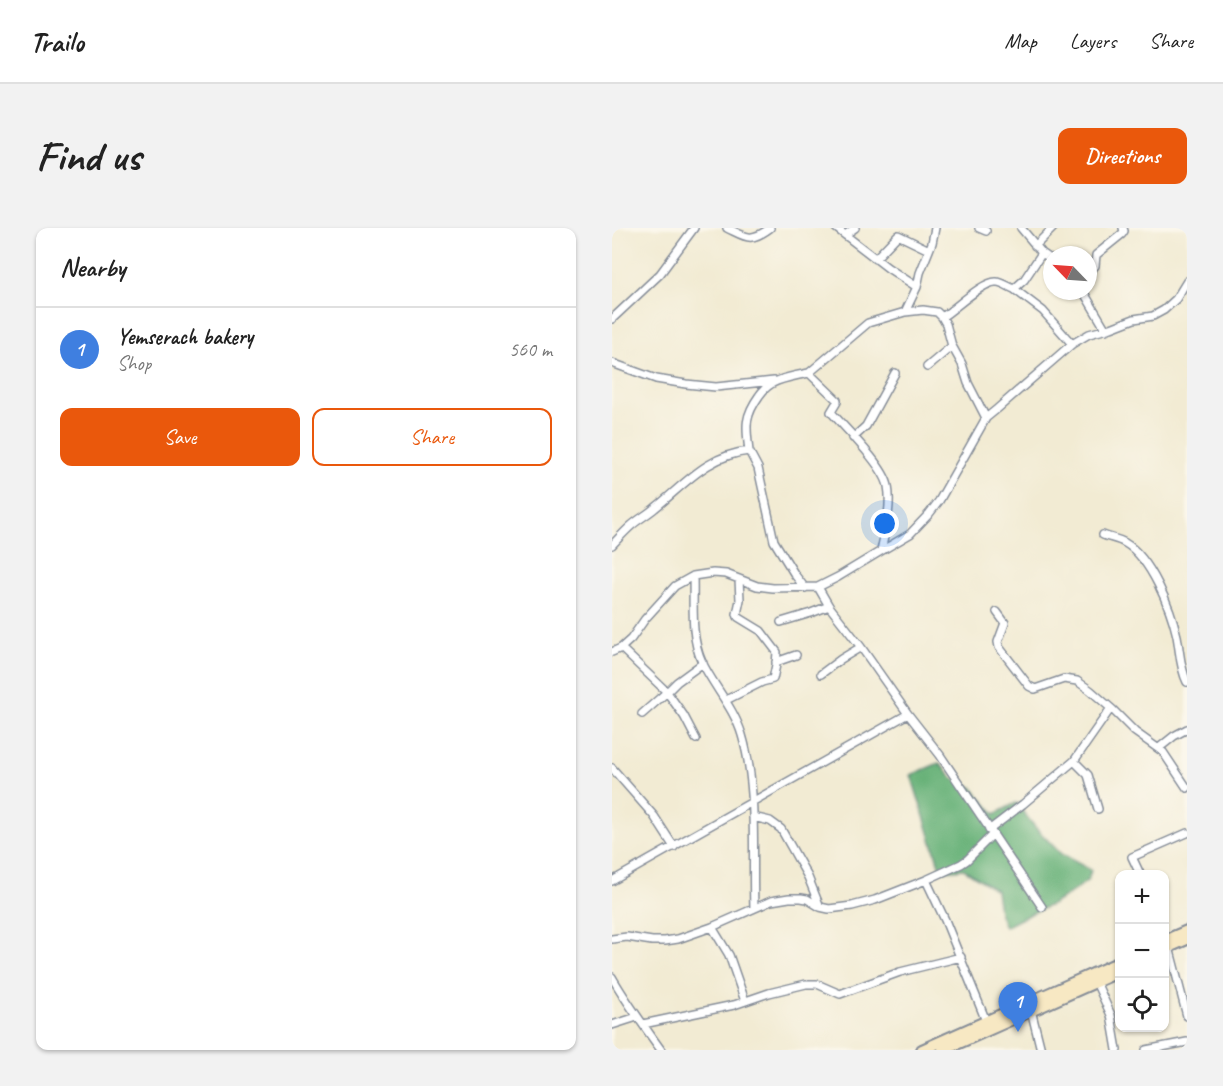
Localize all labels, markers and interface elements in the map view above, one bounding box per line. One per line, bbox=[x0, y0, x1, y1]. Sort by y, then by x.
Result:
text: Trailo bbox=[30, 24, 84, 59]
text: Map bbox=[1004, 28, 1037, 54]
text: Layers bbox=[1070, 28, 1116, 54]
text: Share bbox=[1149, 28, 1193, 54]
button: Directions bbox=[1058, 128, 1187, 184]
text: Find us bbox=[36, 130, 141, 183]
north arrow bbox=[1043, 246, 1097, 300]
text: Nearby bbox=[60, 251, 125, 284]
text: Yemserach bakery bbox=[117, 323, 253, 351]
text: 1 bbox=[75, 337, 84, 362]
text: 560 m bbox=[509, 337, 552, 362]
text: Shop bbox=[117, 351, 151, 376]
button: Save bbox=[60, 408, 300, 466]
button: Share bbox=[312, 408, 552, 466]
your location bbox=[870, 509, 899, 538]
map controls bbox=[1115, 870, 1169, 1032]
button: + bbox=[1115, 870, 1169, 924]
button: − bbox=[1115, 924, 1169, 978]
button: locate bbox=[1115, 978, 1169, 1032]
pin: 1 bbox=[998, 982, 1038, 1032]

